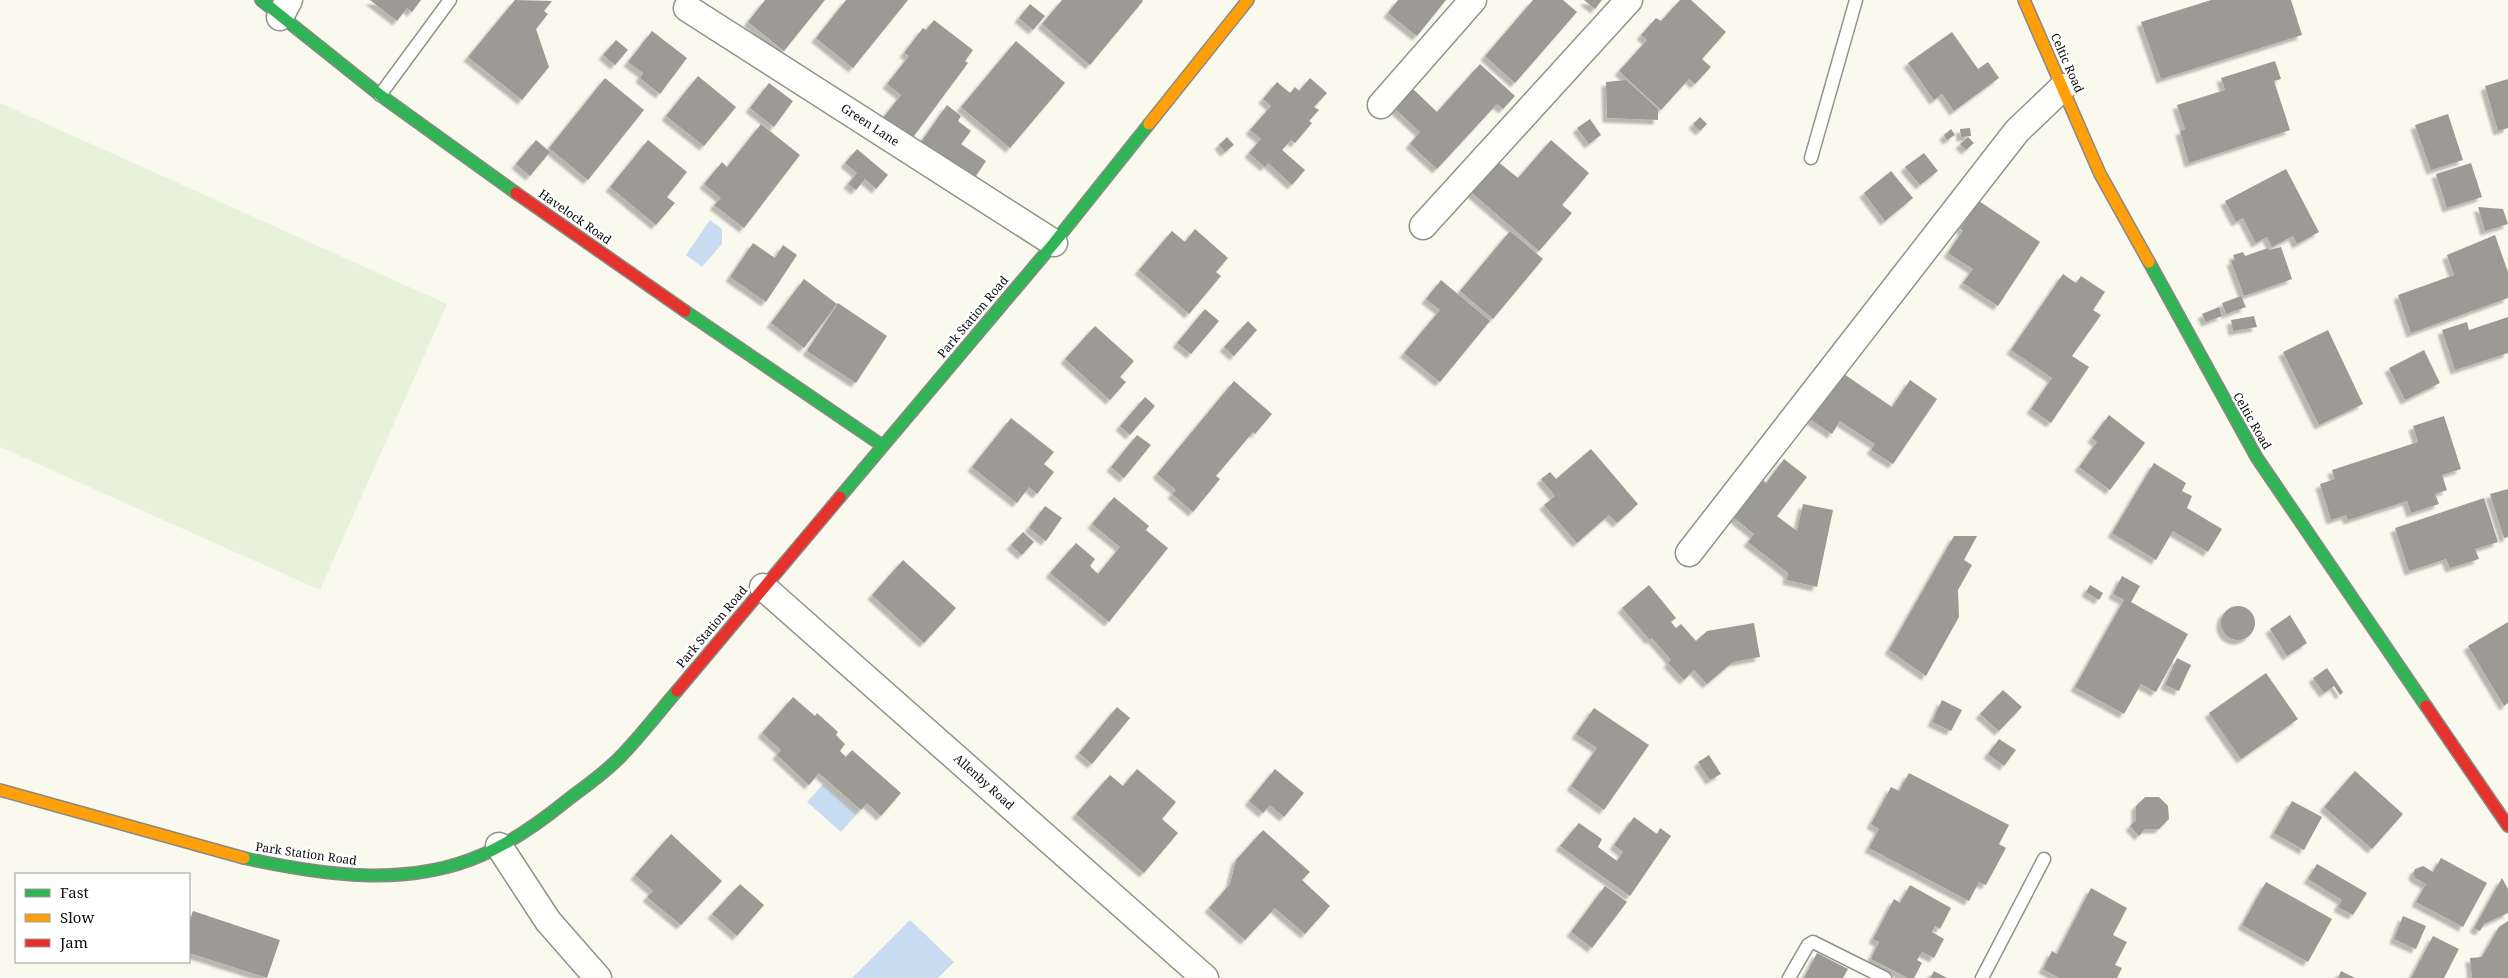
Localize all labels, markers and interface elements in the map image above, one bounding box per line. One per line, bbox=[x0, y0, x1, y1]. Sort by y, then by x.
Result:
street label: Celtic Road bbox=[2047, 30, 2088, 96]
street label: Green Lane bbox=[838, 99, 903, 150]
street label: Havelock Road bbox=[535, 185, 616, 248]
street label: Park Station Road bbox=[933, 272, 1012, 361]
street label: Celtic Road bbox=[2229, 389, 2276, 453]
street label: Park Station Road bbox=[672, 582, 751, 671]
street label: Allenby Road bbox=[950, 750, 1019, 814]
street label: Park Station Road bbox=[254, 838, 358, 869]
legend bbox=[15, 873, 190, 963]
text: Fast bbox=[60, 882, 89, 902]
text: Slow bbox=[60, 907, 94, 927]
text: Jam bbox=[59, 932, 88, 952]

